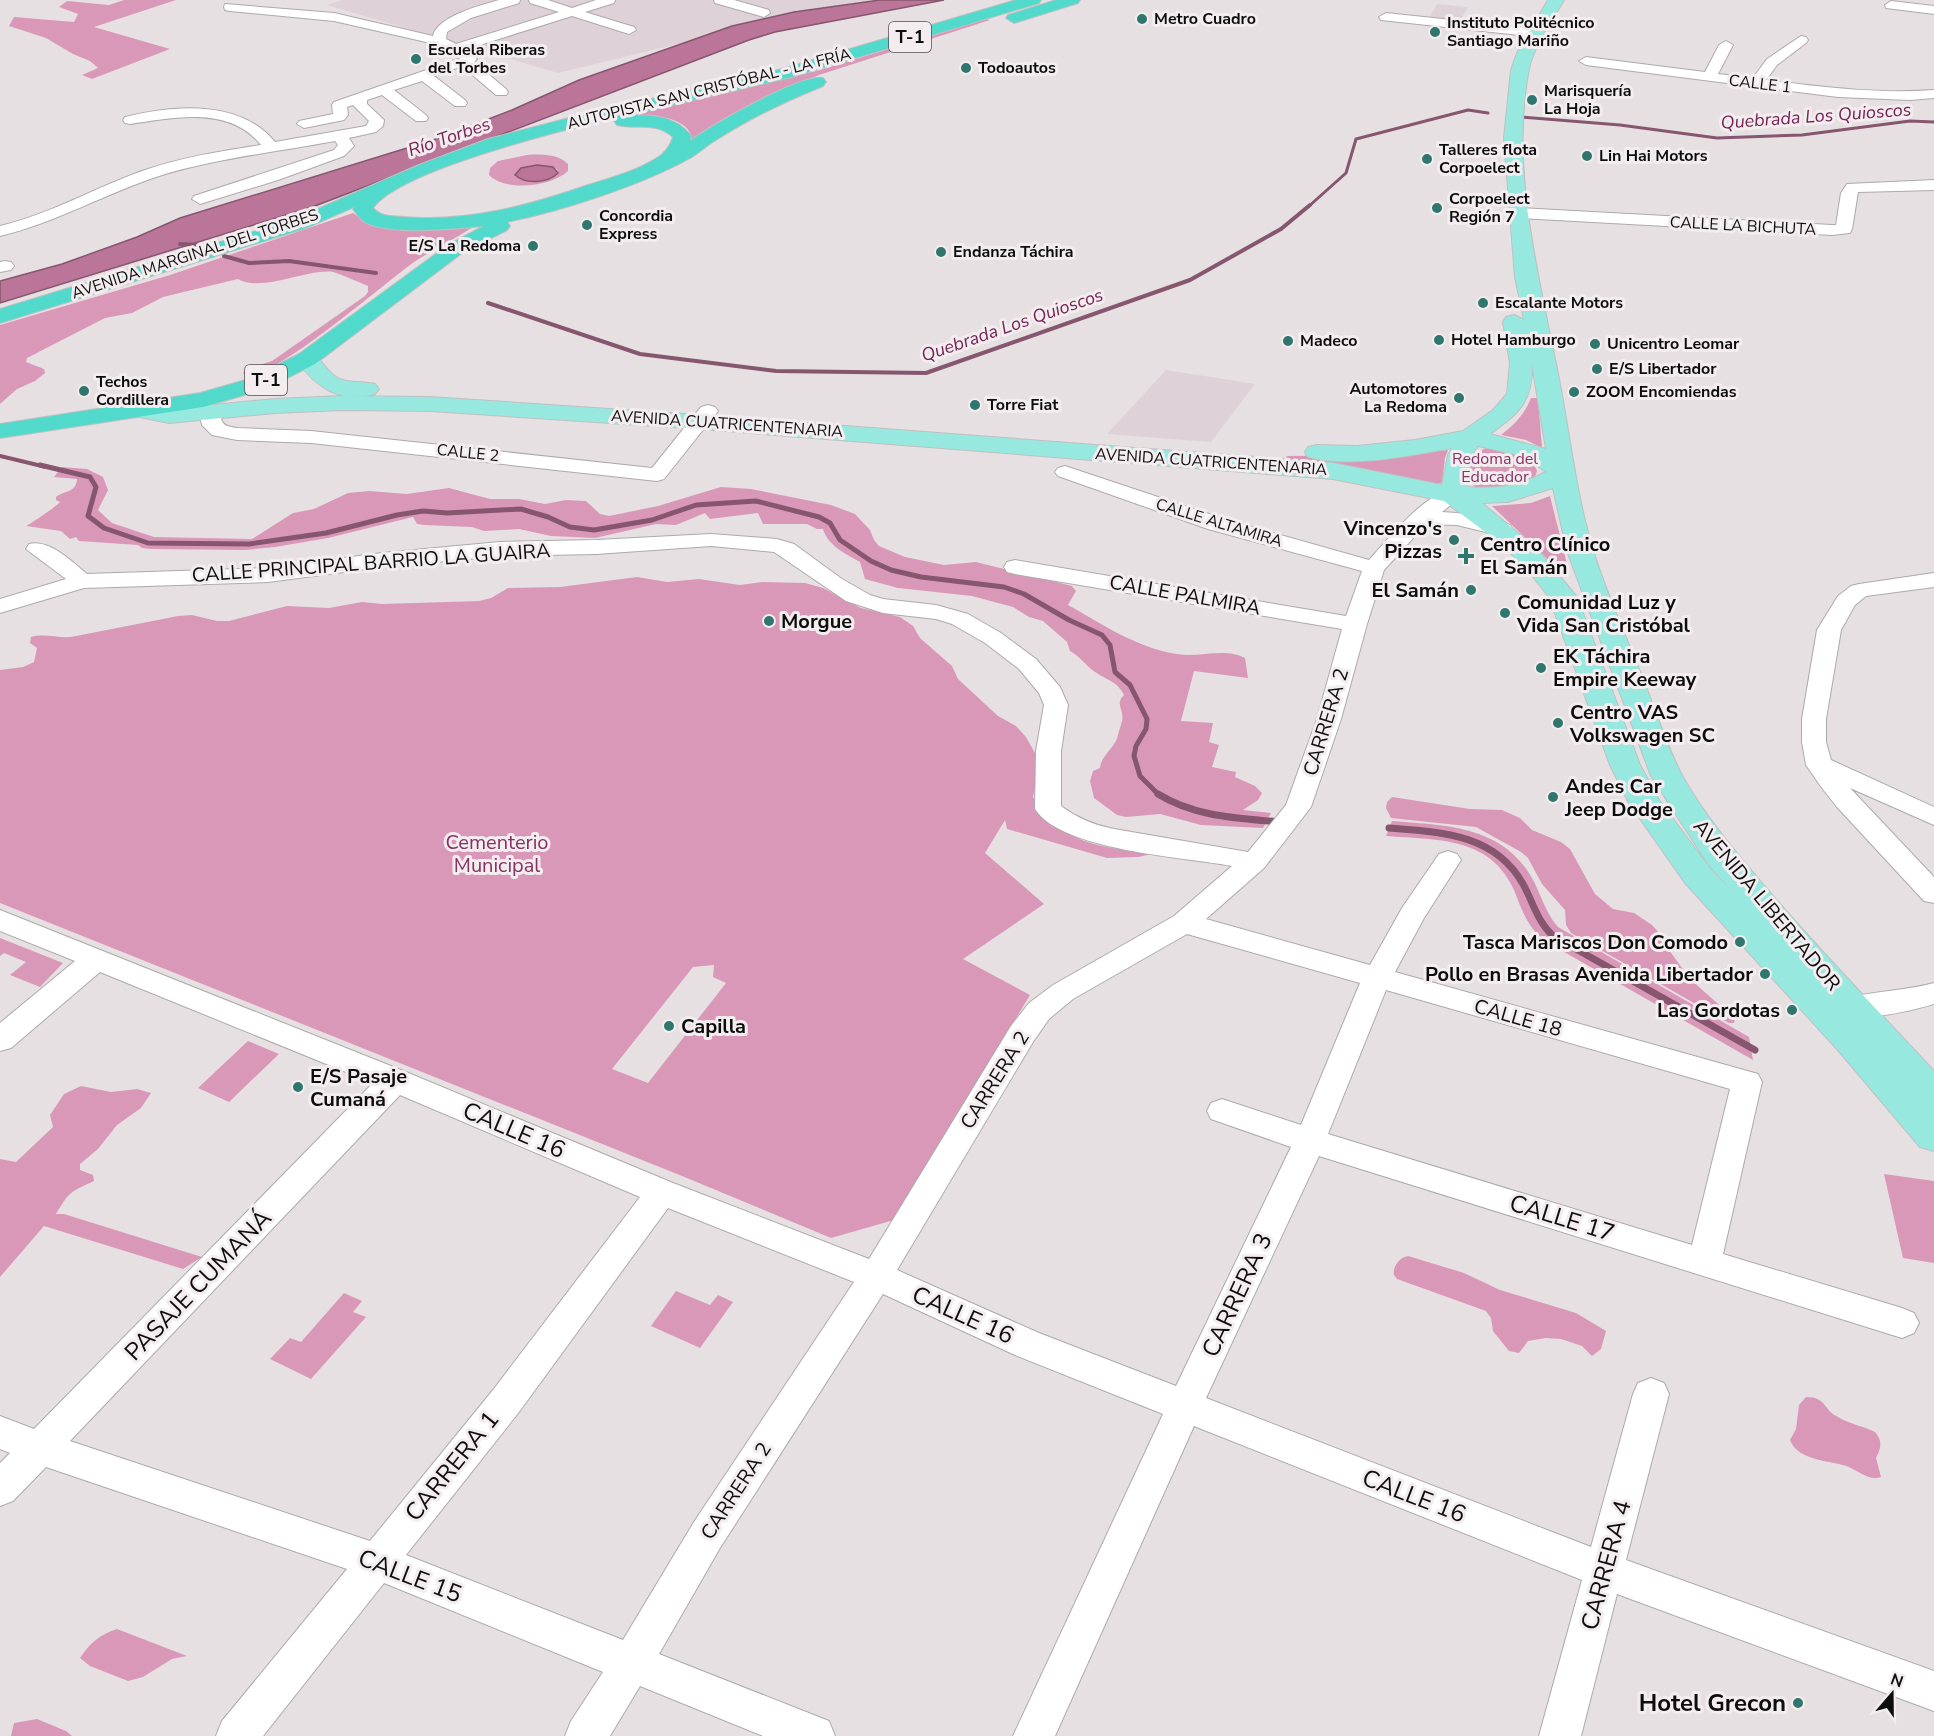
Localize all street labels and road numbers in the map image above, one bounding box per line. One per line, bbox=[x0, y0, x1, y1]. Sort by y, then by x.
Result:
road number: T-1 bbox=[889, 22, 931, 52]
street label: AUTOPISTA SAN CRISTÓBAL - LA FRÍA bbox=[565, 43, 853, 135]
street label: CALLE 1 bbox=[1728, 69, 1792, 99]
street label: AVENIDA MARGINAL DEL TORBES bbox=[69, 204, 321, 304]
street label: CALLE LA BICHUTA bbox=[1669, 211, 1817, 241]
road number: T-1 bbox=[245, 365, 287, 395]
street label: AVENIDA CUATRICENTENARIA bbox=[610, 405, 844, 443]
street label: CALLE 2 bbox=[436, 439, 500, 467]
street label: AVENIDA CUATRICENTENARIA bbox=[1094, 443, 1328, 481]
street label: CALLE ALTAMIRA bbox=[1153, 493, 1285, 553]
street label: CALLE PRINCIPAL BARRIO LA GUAIRA bbox=[191, 537, 552, 589]
street label: CALLE PALMIRA bbox=[1107, 568, 1263, 622]
street label: CARRERA 2 bbox=[1297, 665, 1355, 779]
street label: AVENIDA LIBERTADOR bbox=[1687, 814, 1847, 996]
street label: CALLE 18 bbox=[1471, 993, 1565, 1043]
street label: CARRERA 2 bbox=[954, 1026, 1036, 1134]
street label: CALLE 16 bbox=[458, 1094, 570, 1166]
street label: CALLE 17 bbox=[1506, 1187, 1618, 1249]
street label: PASAJE CUMANÁ bbox=[118, 1202, 279, 1367]
street label: CARRERA 3 bbox=[1194, 1228, 1280, 1362]
street label: CALLE 16 bbox=[907, 1278, 1019, 1352]
street label: CARRERA 1 bbox=[398, 1404, 506, 1528]
street label: CARRERA 2 bbox=[694, 1437, 778, 1545]
street label: CALLE 16 bbox=[1358, 1462, 1470, 1530]
street label: CARRERA 4 bbox=[1573, 1497, 1639, 1633]
street label: CALLE 15 bbox=[354, 1542, 466, 1610]

